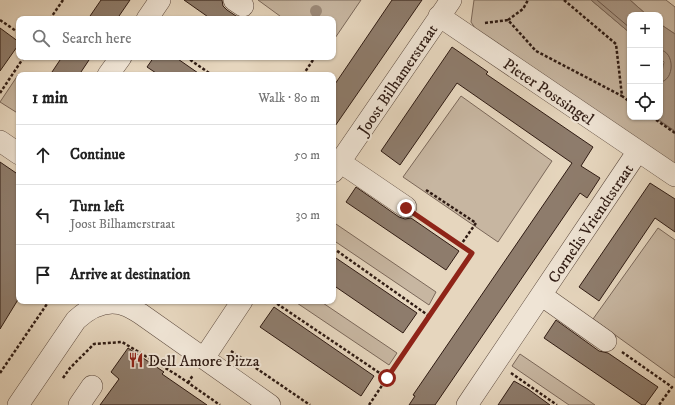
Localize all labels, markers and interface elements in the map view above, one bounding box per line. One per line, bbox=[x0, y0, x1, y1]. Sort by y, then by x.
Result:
map controls bbox=[627, 12, 663, 120]
button: + bbox=[627, 12, 663, 48]
search box bbox=[16, 16, 336, 60]
street label: Joost Bilhamerstraat bbox=[352, 20, 442, 140]
icon: search bbox=[30, 27, 52, 49]
text: Search here bbox=[62, 29, 131, 48]
button: − bbox=[627, 48, 663, 84]
street label: Pieter Postsingel bbox=[499, 54, 598, 130]
button: locate bbox=[627, 84, 663, 120]
text: 1 min bbox=[32, 87, 68, 109]
text: Walk · 80 m bbox=[258, 90, 320, 106]
icon: ahead bbox=[32, 144, 54, 166]
text: Continue bbox=[70, 145, 125, 164]
text: 50 m bbox=[294, 147, 320, 163]
street label: Cornelis Vriendtstraat bbox=[544, 160, 638, 287]
text: Turn left bbox=[70, 197, 124, 216]
route end bbox=[397, 199, 415, 217]
icon: left bbox=[32, 204, 54, 226]
text: 30 m bbox=[296, 207, 320, 223]
text: Joost Bilhamerstraat bbox=[70, 216, 175, 232]
icon: arrive bbox=[32, 264, 54, 286]
text: Arrive at destination bbox=[70, 265, 190, 284]
restaurant icon: Dell Amore Pizza bbox=[127, 351, 145, 369]
place label: Dell Amore Pizza bbox=[148, 351, 260, 371]
route start bbox=[378, 369, 396, 387]

